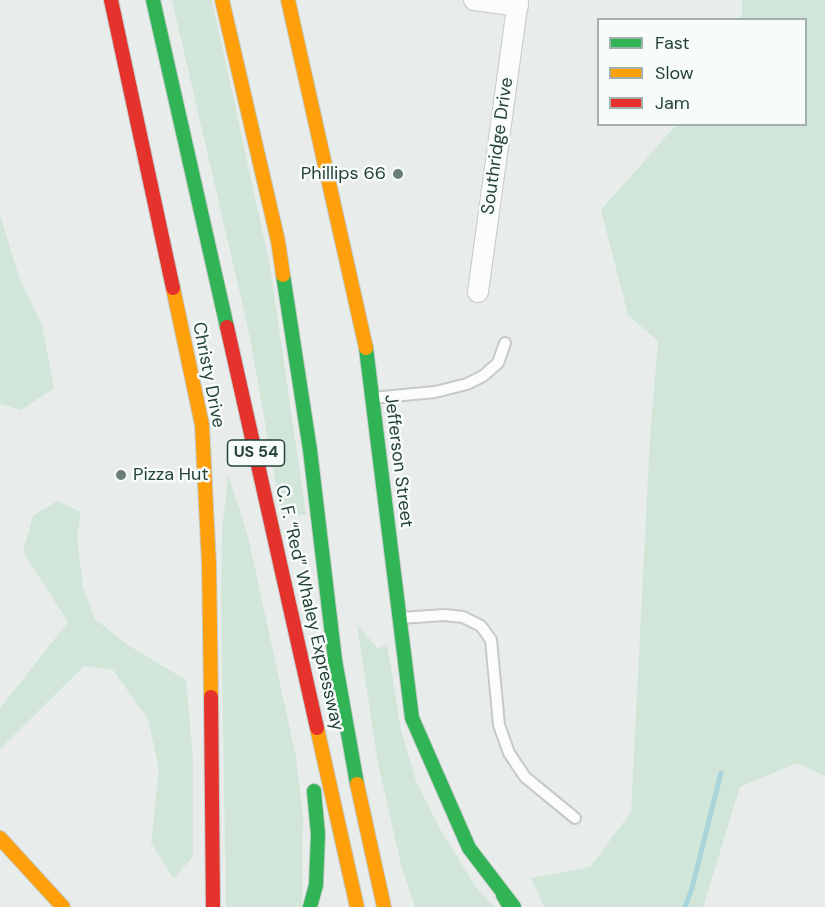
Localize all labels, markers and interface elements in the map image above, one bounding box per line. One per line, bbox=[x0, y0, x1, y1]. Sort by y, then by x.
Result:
legend bbox=[597, 18, 807, 126]
text: Fast bbox=[655, 31, 690, 55]
text: Slow bbox=[655, 61, 694, 85]
street label: Southridge Drive bbox=[478, 76, 518, 216]
text: Jam bbox=[655, 91, 690, 115]
place label: Phillips 66 bbox=[301, 163, 386, 185]
marker: Phillips 66 bbox=[391, 167, 405, 181]
street label: Christy Drive bbox=[187, 320, 229, 430]
street label: Jefferson Street bbox=[379, 393, 417, 529]
road number: US 54 bbox=[228, 440, 284, 466]
place label: Pizza Hut bbox=[133, 464, 208, 486]
marker: Pizza Hut bbox=[114, 468, 128, 482]
street label: C. F. “Red” Whaley Expressway bbox=[270, 483, 348, 733]

